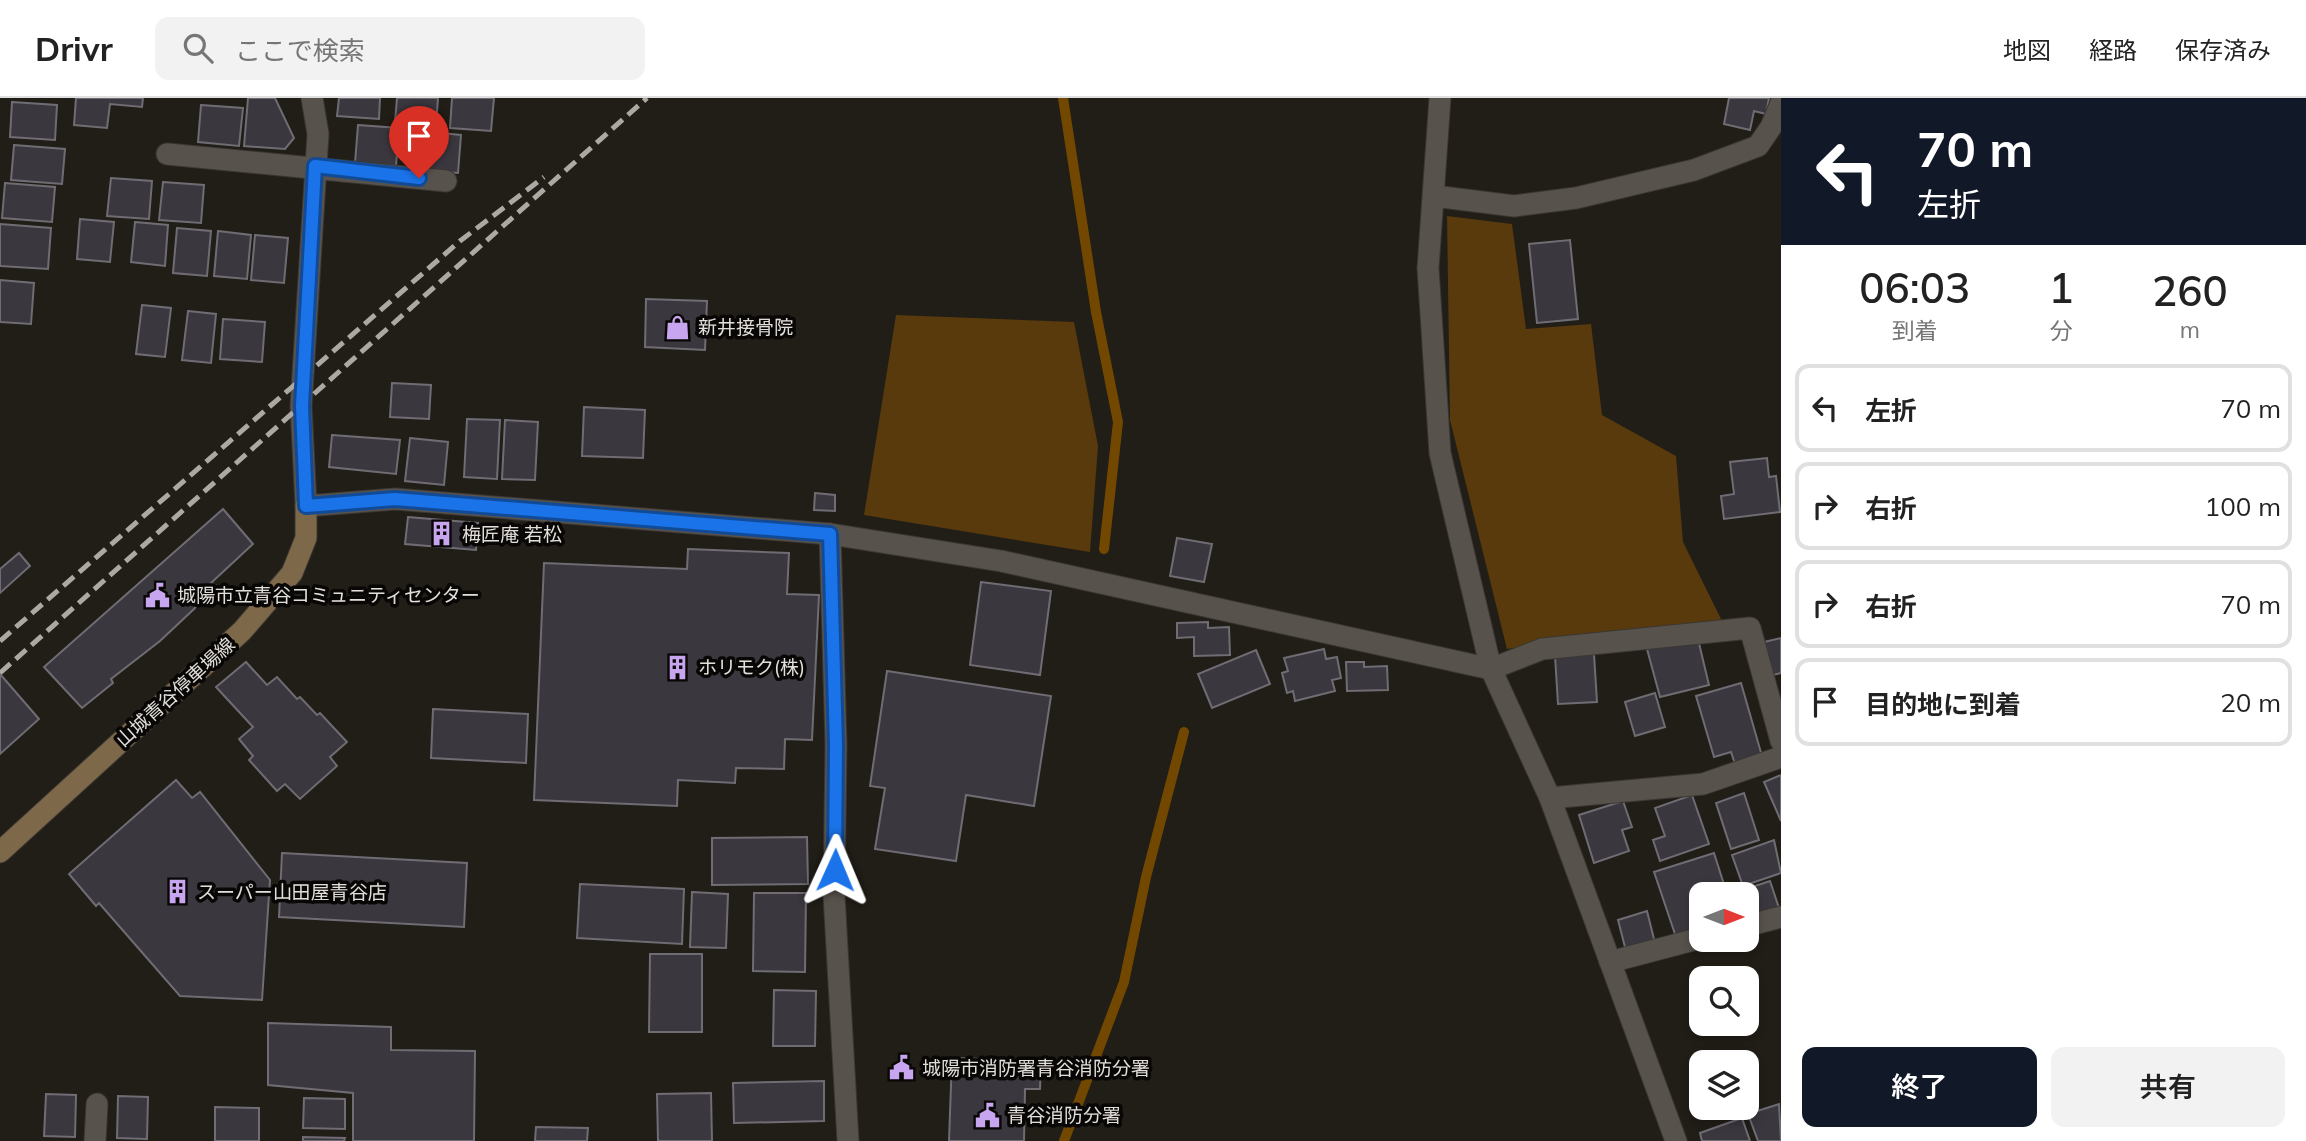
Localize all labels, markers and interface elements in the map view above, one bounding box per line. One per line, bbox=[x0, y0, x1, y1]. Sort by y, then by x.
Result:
search box bbox=[155, 17, 645, 80]
text: Drivr bbox=[35, 28, 113, 69]
icon: search bbox=[179, 29, 217, 67]
text: ここで検索 bbox=[235, 34, 365, 67]
text: 地図 bbox=[2003, 35, 2051, 65]
text: 経路 bbox=[2089, 35, 2137, 65]
text: 保存済み bbox=[2175, 35, 2271, 65]
pin bbox=[389, 106, 449, 178]
icon: arrive bbox=[400, 117, 438, 155]
text: 70 m bbox=[1917, 118, 2033, 179]
icon: left bbox=[1802, 126, 1893, 217]
text: 左折 bbox=[1917, 184, 1981, 224]
text: 06:03 bbox=[1859, 261, 1970, 314]
text: 1 bbox=[2048, 261, 2074, 314]
text: 260 bbox=[2152, 264, 2228, 317]
shop icon: 新井接骨院 bbox=[664, 313, 692, 341]
place label: 新井接骨院 bbox=[698, 315, 793, 339]
text: m bbox=[2180, 315, 2200, 344]
text: 到着 bbox=[1892, 316, 1938, 345]
text: 分 bbox=[2050, 316, 2073, 345]
icon: left bbox=[1806, 389, 1844, 427]
text: 70 m bbox=[2220, 392, 2281, 425]
text: 左折 bbox=[1865, 394, 1917, 427]
icon: right bbox=[1806, 487, 1844, 525]
text: 100 m bbox=[2205, 490, 2281, 523]
text: 右折 bbox=[1865, 492, 1917, 525]
building icon: 梅匠庵 若松 bbox=[428, 520, 456, 548]
place label: 梅匠庵 若松 bbox=[462, 522, 562, 546]
public building icon: 城陽市立青谷コミュニティセンター bbox=[143, 581, 171, 609]
place label: 城陽市立青谷コミュニティセンター bbox=[177, 583, 480, 607]
icon: right bbox=[1806, 585, 1844, 623]
text: 70 m bbox=[2220, 588, 2281, 621]
text: 右折 bbox=[1865, 590, 1917, 623]
street label: 山城青谷停車場線 bbox=[110, 632, 240, 752]
building icon: ホリモク(株) bbox=[664, 653, 692, 681]
place label: ホリモク(株) bbox=[698, 655, 805, 679]
icon: arrive bbox=[1806, 683, 1844, 721]
text: 20 m bbox=[2220, 686, 2281, 719]
text: 目的地に到着 bbox=[1865, 688, 2021, 721]
position arrow bbox=[798, 833, 872, 907]
building icon: スーパー山田屋青谷店 bbox=[163, 878, 191, 906]
place label: スーパー山田屋青谷店 bbox=[197, 880, 387, 904]
north arrow bbox=[1689, 882, 1759, 952]
map controls bbox=[1689, 882, 1759, 1120]
button: search bbox=[1689, 966, 1759, 1036]
button: 終了 bbox=[1802, 1047, 2037, 1127]
button: 共有 bbox=[2051, 1047, 2285, 1127]
button: layers bbox=[1689, 1050, 1759, 1120]
public building icon: 城陽市消防署青谷消防分署 bbox=[888, 1054, 916, 1082]
place label: 城陽市消防署青谷消防分署 bbox=[922, 1056, 1150, 1080]
public building icon: 青谷消防分署 bbox=[973, 1101, 1001, 1129]
place label: 青谷消防分署 bbox=[1007, 1103, 1121, 1127]

